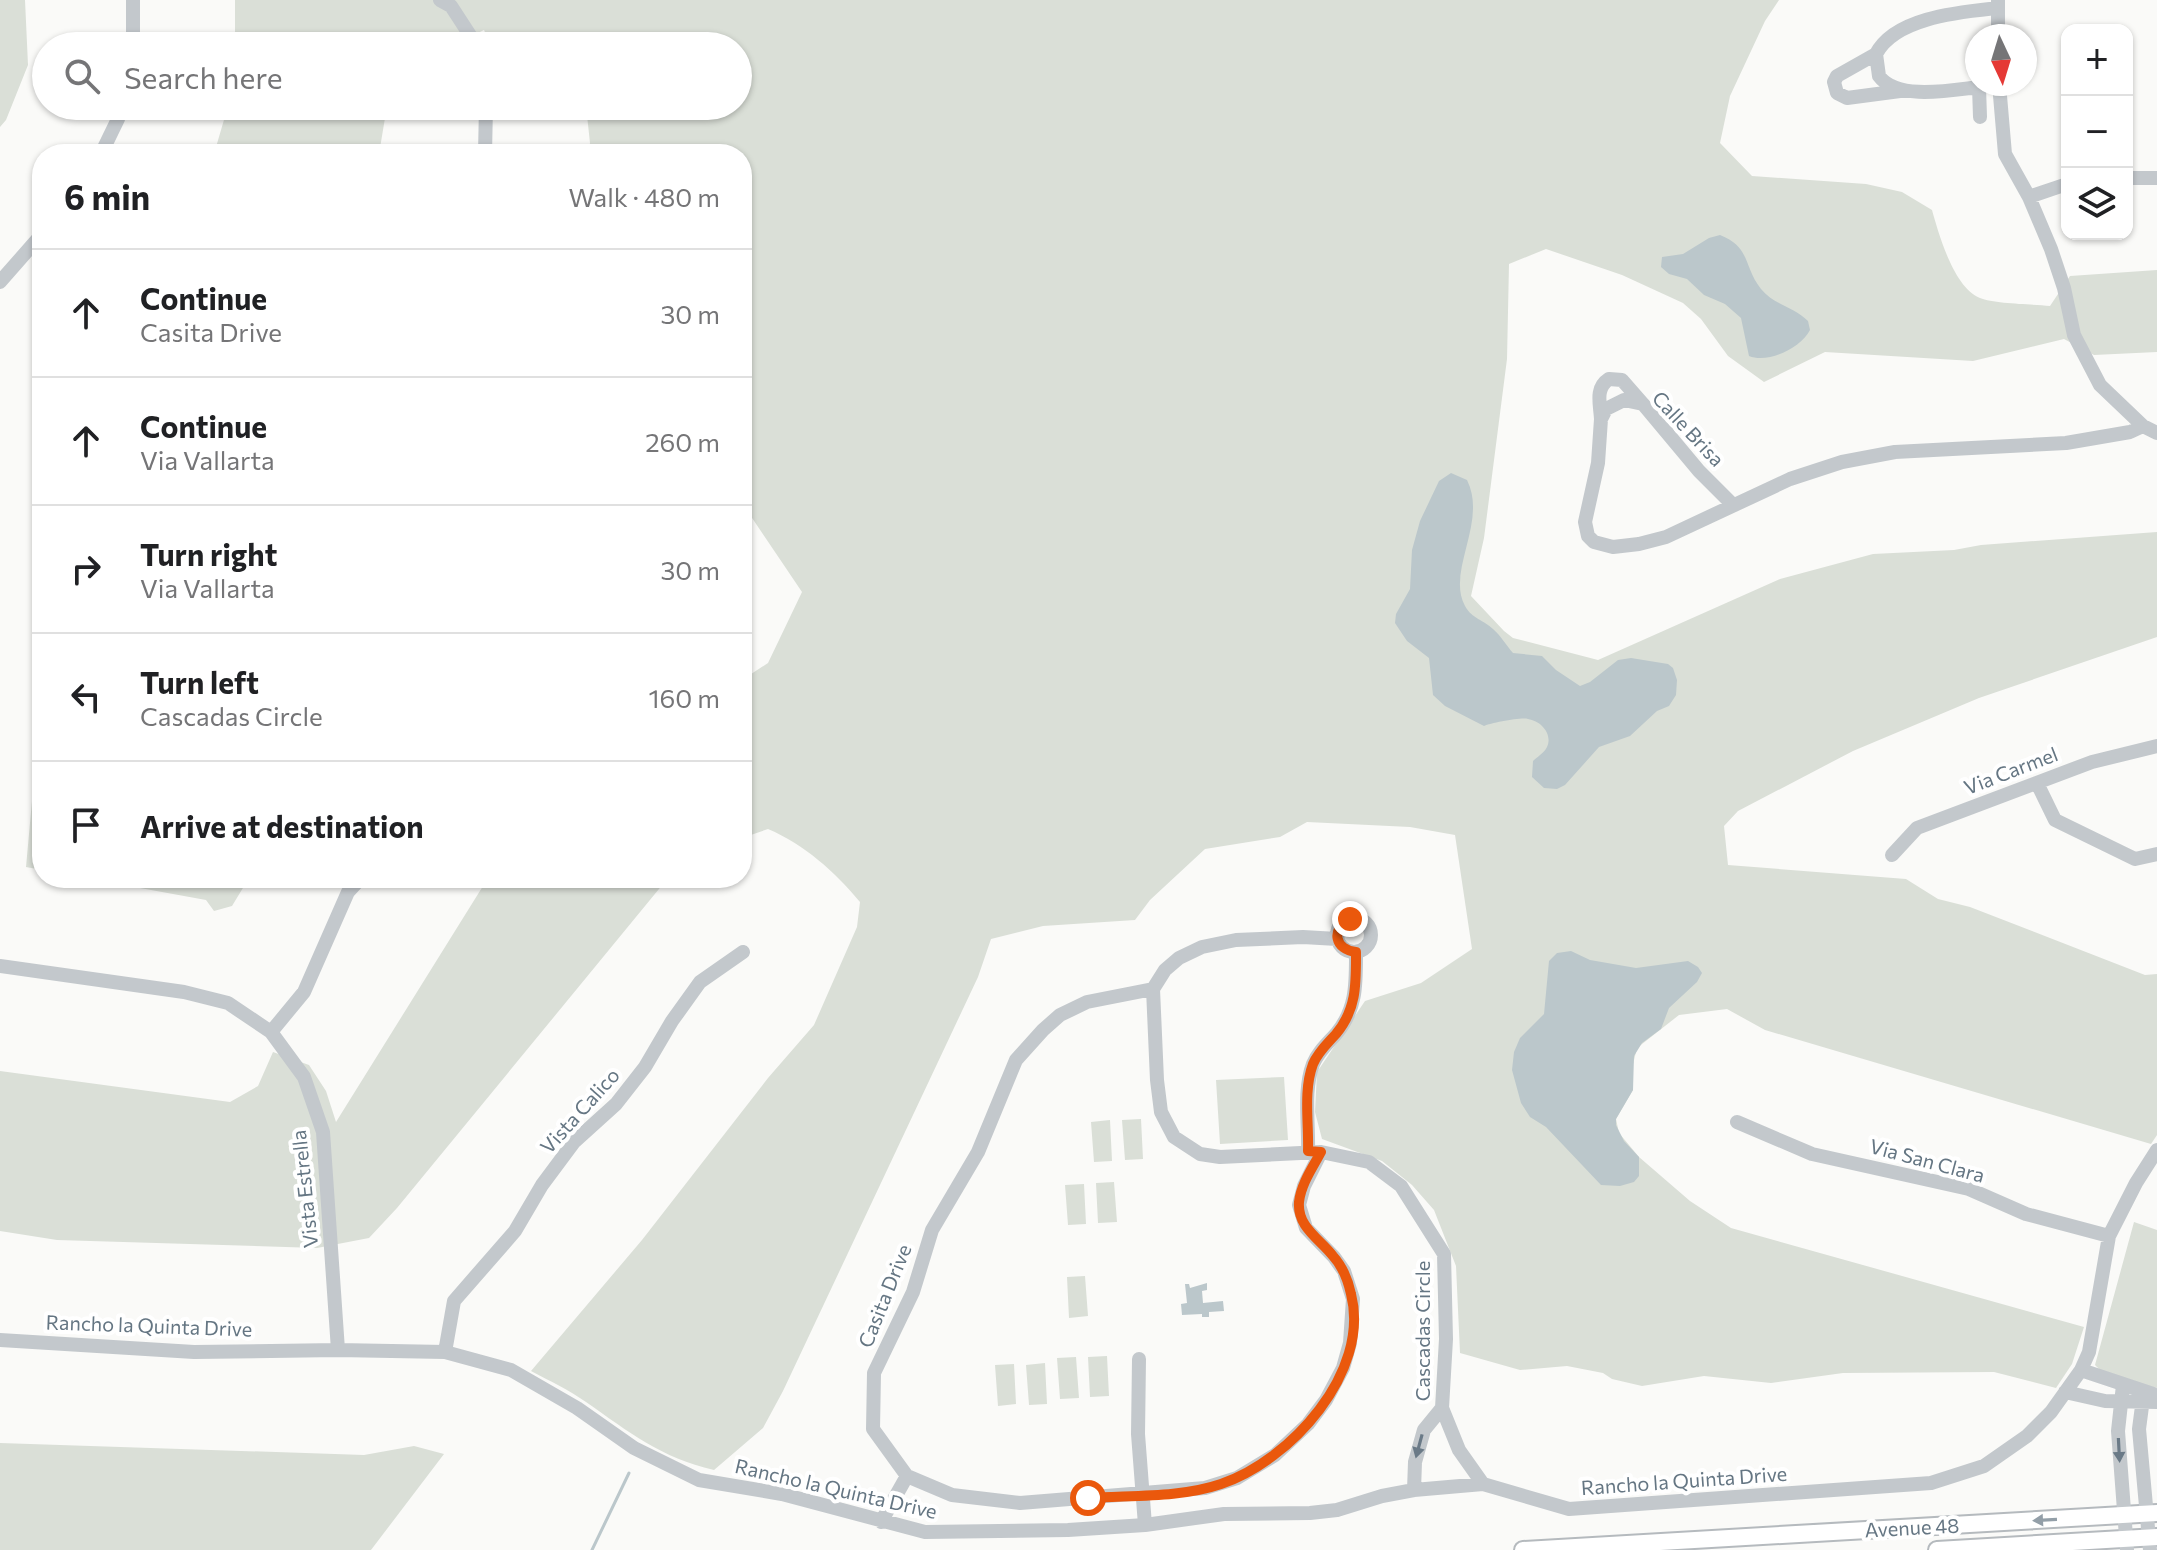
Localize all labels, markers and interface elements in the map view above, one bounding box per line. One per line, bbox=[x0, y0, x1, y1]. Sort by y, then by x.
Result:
north arrow bbox=[1965, 24, 2037, 96]
map controls bbox=[2061, 24, 2133, 240]
button: + bbox=[2061, 24, 2133, 96]
search box bbox=[32, 32, 752, 120]
icon: search bbox=[60, 54, 104, 98]
text: Search here bbox=[124, 58, 283, 95]
button: − bbox=[2061, 96, 2133, 168]
button: layers bbox=[2061, 168, 2133, 240]
text: 6 min bbox=[64, 175, 150, 217]
text: Walk · 480 m bbox=[568, 181, 720, 212]
text: Continue bbox=[140, 279, 267, 316]
icon: ahead bbox=[64, 291, 108, 335]
text: 30 m bbox=[661, 298, 720, 329]
text: Casita Drive bbox=[140, 316, 282, 347]
street label: Calle Brisa bbox=[1648, 386, 1730, 471]
text: Continue bbox=[140, 407, 267, 444]
icon: ahead bbox=[64, 419, 108, 463]
text: 260 m bbox=[645, 426, 720, 457]
text: Via Vallarta bbox=[140, 444, 275, 475]
text: Turn right bbox=[140, 535, 277, 572]
icon: right bbox=[64, 547, 108, 591]
text: 30 m bbox=[661, 554, 720, 585]
text: Via Vallarta bbox=[140, 572, 275, 603]
text: Turn left bbox=[140, 663, 259, 700]
icon: left bbox=[64, 675, 108, 719]
text: 160 m bbox=[648, 682, 720, 713]
text: Cascadas Circle bbox=[140, 700, 323, 731]
street label: Via Carmel bbox=[1960, 741, 2061, 799]
icon: arrive bbox=[64, 803, 108, 847]
text: Arrive at destination bbox=[140, 807, 424, 844]
route end bbox=[1332, 901, 1368, 937]
street label: Vista Calico bbox=[535, 1063, 624, 1158]
street label: Vista Estrella bbox=[286, 1129, 322, 1249]
street label: Via San Clara bbox=[1867, 1133, 1987, 1187]
street label: Casita Drive bbox=[852, 1240, 916, 1351]
street label: Cascadas Circle bbox=[1410, 1261, 1434, 1401]
street label: Rancho la Quinta Drive bbox=[45, 1309, 253, 1341]
one-way arrow bbox=[1413, 1434, 1425, 1459]
one-way arrow bbox=[2113, 1438, 2126, 1463]
street label: Rancho la Quinta Drive bbox=[733, 1453, 940, 1523]
street label: Rancho la Quinta Drive bbox=[1580, 1461, 1788, 1499]
route start bbox=[1070, 1480, 1106, 1516]
street label: Avenue 48 bbox=[1864, 1513, 1960, 1541]
one-way arrow bbox=[2032, 1514, 2057, 1527]

